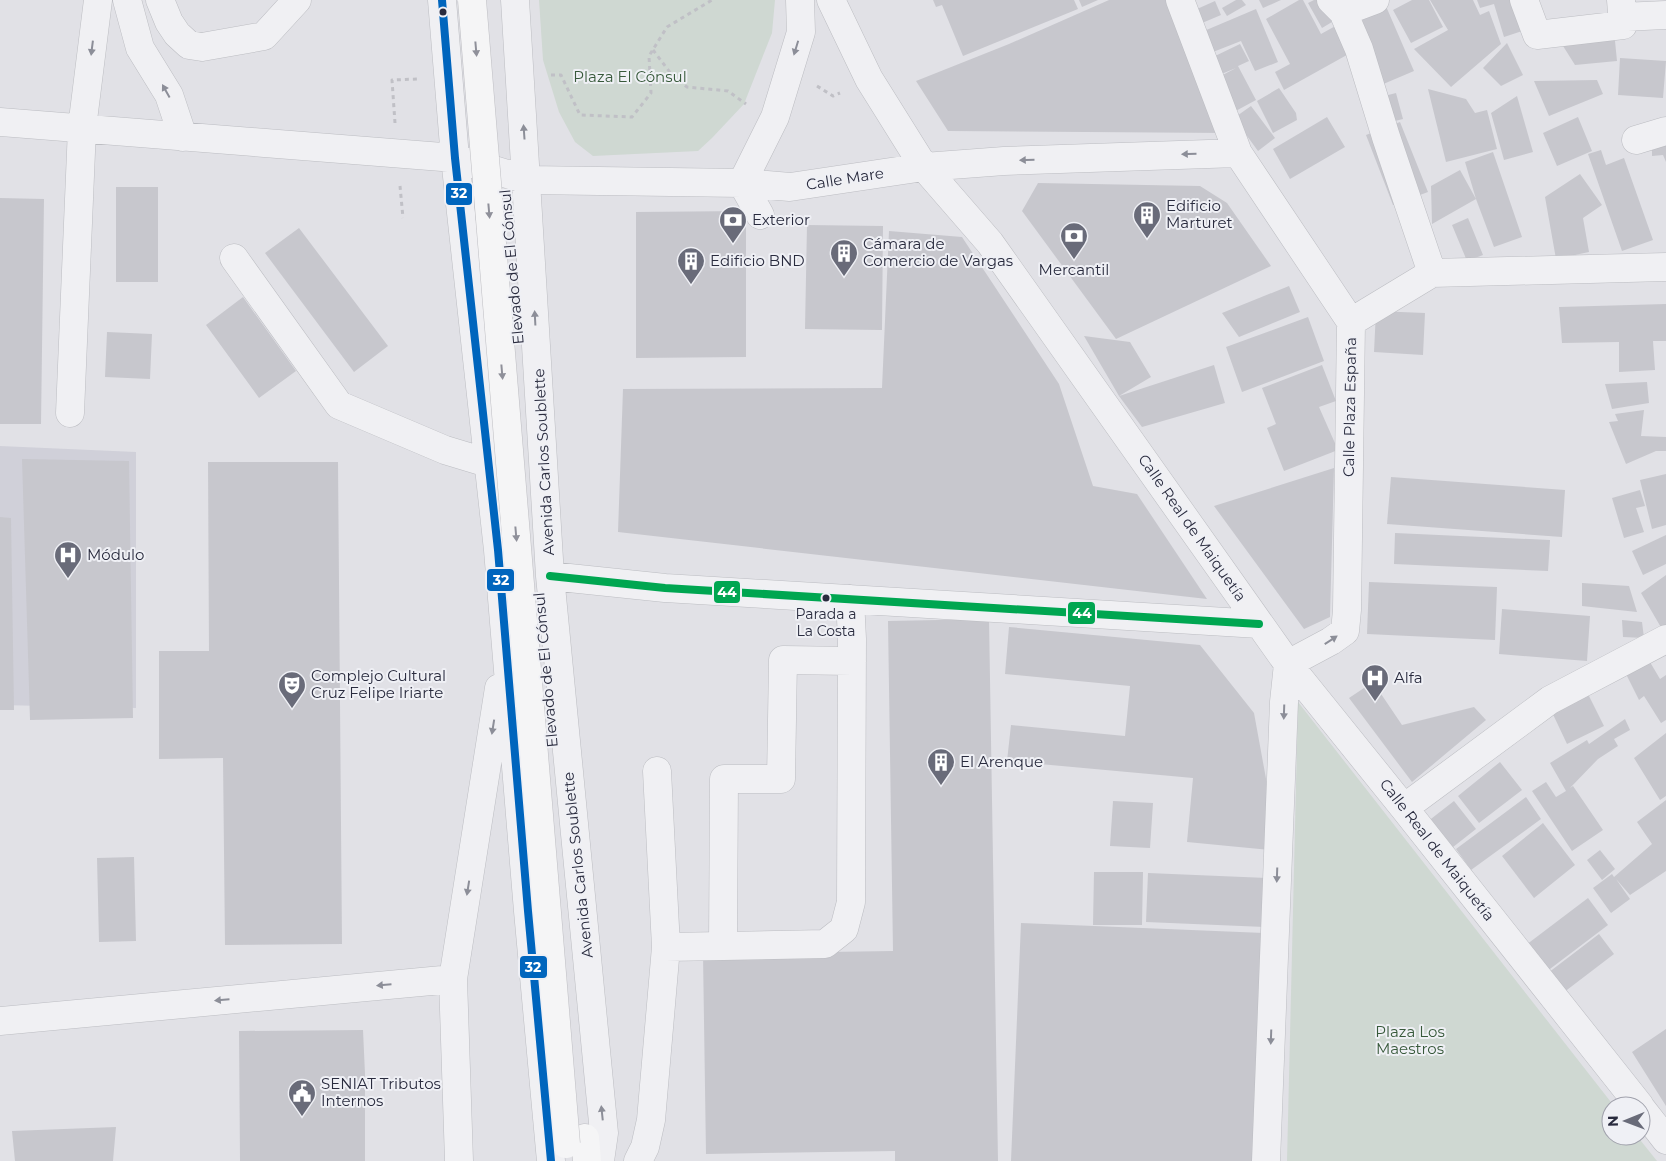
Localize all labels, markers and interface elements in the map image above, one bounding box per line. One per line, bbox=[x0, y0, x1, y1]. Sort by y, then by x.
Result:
unlabelled marker bbox=[438, 7, 448, 17]
one-way arrow bbox=[88, 41, 96, 57]
one-way arrow bbox=[472, 41, 480, 57]
one-way arrow bbox=[791, 41, 799, 56]
park label: Plaza El Cónsul bbox=[573, 67, 687, 86]
one-way arrow bbox=[162, 84, 170, 99]
one-way arrow bbox=[520, 123, 528, 139]
one-way arrow bbox=[1181, 151, 1197, 159]
one-way arrow bbox=[1018, 157, 1034, 165]
street label: Calle Mare bbox=[805, 163, 885, 194]
line badge: 32 bbox=[445, 182, 473, 206]
text: 32 bbox=[450, 184, 467, 202]
street label: Elevado de El Cónsul bbox=[495, 189, 528, 345]
place label: Edificio Marturet bbox=[1166, 196, 1233, 232]
building icon: Edificio Marturet bbox=[1132, 200, 1162, 239]
one-way arrow bbox=[485, 203, 493, 219]
bank icon: Exterior bbox=[718, 205, 748, 244]
place label: Exterior bbox=[752, 210, 810, 229]
bank icon: Mercantil bbox=[1059, 221, 1089, 260]
place label: Cámara de Comercio de Vargas bbox=[863, 234, 1013, 270]
building icon: Cámara de Comercio de Vargas bbox=[829, 238, 859, 277]
building icon: Edificio BND bbox=[676, 246, 706, 285]
place label: Edificio BND bbox=[710, 251, 805, 270]
place label: Mercantil bbox=[1039, 260, 1109, 279]
one-way arrow bbox=[531, 310, 539, 326]
street label: Calle Plaza España bbox=[1339, 337, 1360, 477]
one-way arrow bbox=[499, 365, 507, 381]
street label: Avenida Carlos Soublette bbox=[529, 368, 558, 556]
street label: Calle Real de Maiquetía bbox=[1134, 450, 1251, 605]
one-way arrow bbox=[512, 527, 520, 543]
hospital icon: Módulo bbox=[53, 540, 83, 579]
place label: Módulo bbox=[87, 545, 144, 564]
line badge: 32 bbox=[486, 568, 515, 592]
text: 32 bbox=[492, 571, 509, 589]
line badge: 44 bbox=[713, 580, 741, 604]
text: 44 bbox=[717, 583, 737, 601]
street label: Elevado de El Cónsul bbox=[529, 592, 562, 748]
marker: Parada a La Costa bbox=[821, 593, 831, 603]
line badge: 44 bbox=[1067, 601, 1096, 625]
text: 44 bbox=[1072, 604, 1092, 622]
place label: Parada a La Costa bbox=[795, 605, 857, 640]
one-way arrow bbox=[1324, 636, 1338, 645]
hospital icon: Alfa bbox=[1360, 663, 1390, 702]
place label: Complejo Cultural Cruz Felipe Iriarte bbox=[311, 666, 446, 702]
place label: Alfa bbox=[1394, 668, 1423, 687]
theatre icon: Complejo Cultural Cruz Felipe Iriarte bbox=[277, 670, 307, 709]
one-way arrow bbox=[1279, 705, 1287, 721]
one-way arrow bbox=[488, 719, 496, 735]
building icon: El Arenque bbox=[926, 747, 956, 786]
place label: El Arenque bbox=[960, 752, 1043, 771]
street label: Avenida Carlos Soublette bbox=[558, 771, 597, 959]
street label: Calle Real de Maiquetía bbox=[1376, 775, 1499, 925]
one-way arrow bbox=[1273, 867, 1281, 883]
one-way arrow bbox=[463, 880, 471, 896]
line badge: 32 bbox=[519, 955, 548, 979]
text: 32 bbox=[524, 958, 541, 976]
one-way arrow bbox=[376, 982, 392, 990]
one-way arrow bbox=[214, 996, 230, 1004]
park label: Plaza Los Maestros bbox=[1375, 1022, 1445, 1058]
one-way arrow bbox=[1267, 1029, 1275, 1045]
place label: SENIAT Tributos Internos bbox=[321, 1074, 441, 1110]
public building icon: SENIAT Tributos Internos bbox=[287, 1078, 317, 1117]
north arrow bbox=[1601, 1096, 1651, 1146]
one-way arrow bbox=[598, 1104, 606, 1120]
text: N bbox=[1604, 1115, 1622, 1127]

